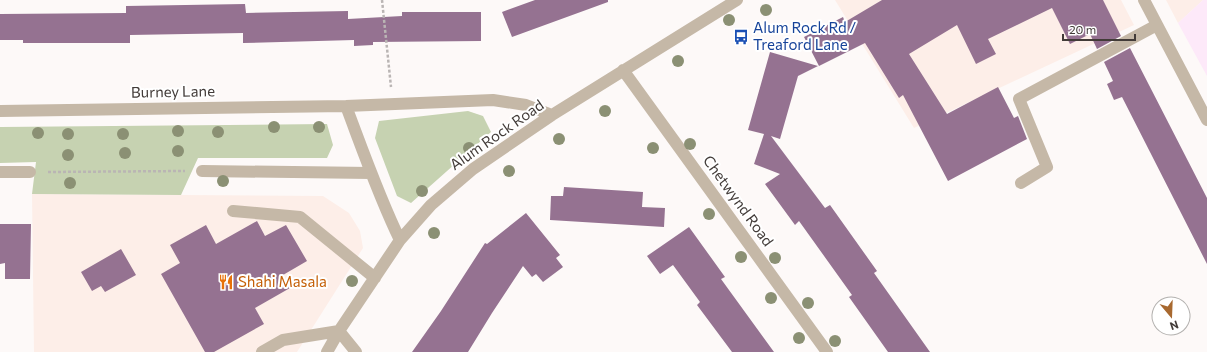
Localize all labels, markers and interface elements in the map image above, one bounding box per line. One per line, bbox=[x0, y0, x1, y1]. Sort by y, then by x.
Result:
scale bar bbox=[1063, 16, 1135, 42]
place label: Alum Rock Rd / Treaford Lane bbox=[753, 18, 857, 53]
text: 20 m bbox=[1069, 22, 1096, 36]
bus stop icon: Alum Rock Rd / Treaford Lane bbox=[732, 28, 750, 46]
street label: Burney Lane bbox=[131, 81, 215, 101]
street label: Alum Rock Road bbox=[446, 95, 547, 173]
street label: Chetwynd Road bbox=[700, 152, 778, 249]
place label: Shahi Masala bbox=[238, 272, 327, 290]
restaurant icon: Shahi Masala bbox=[217, 273, 235, 291]
north arrow bbox=[1151, 296, 1191, 336]
text: N bbox=[1168, 318, 1180, 333]

